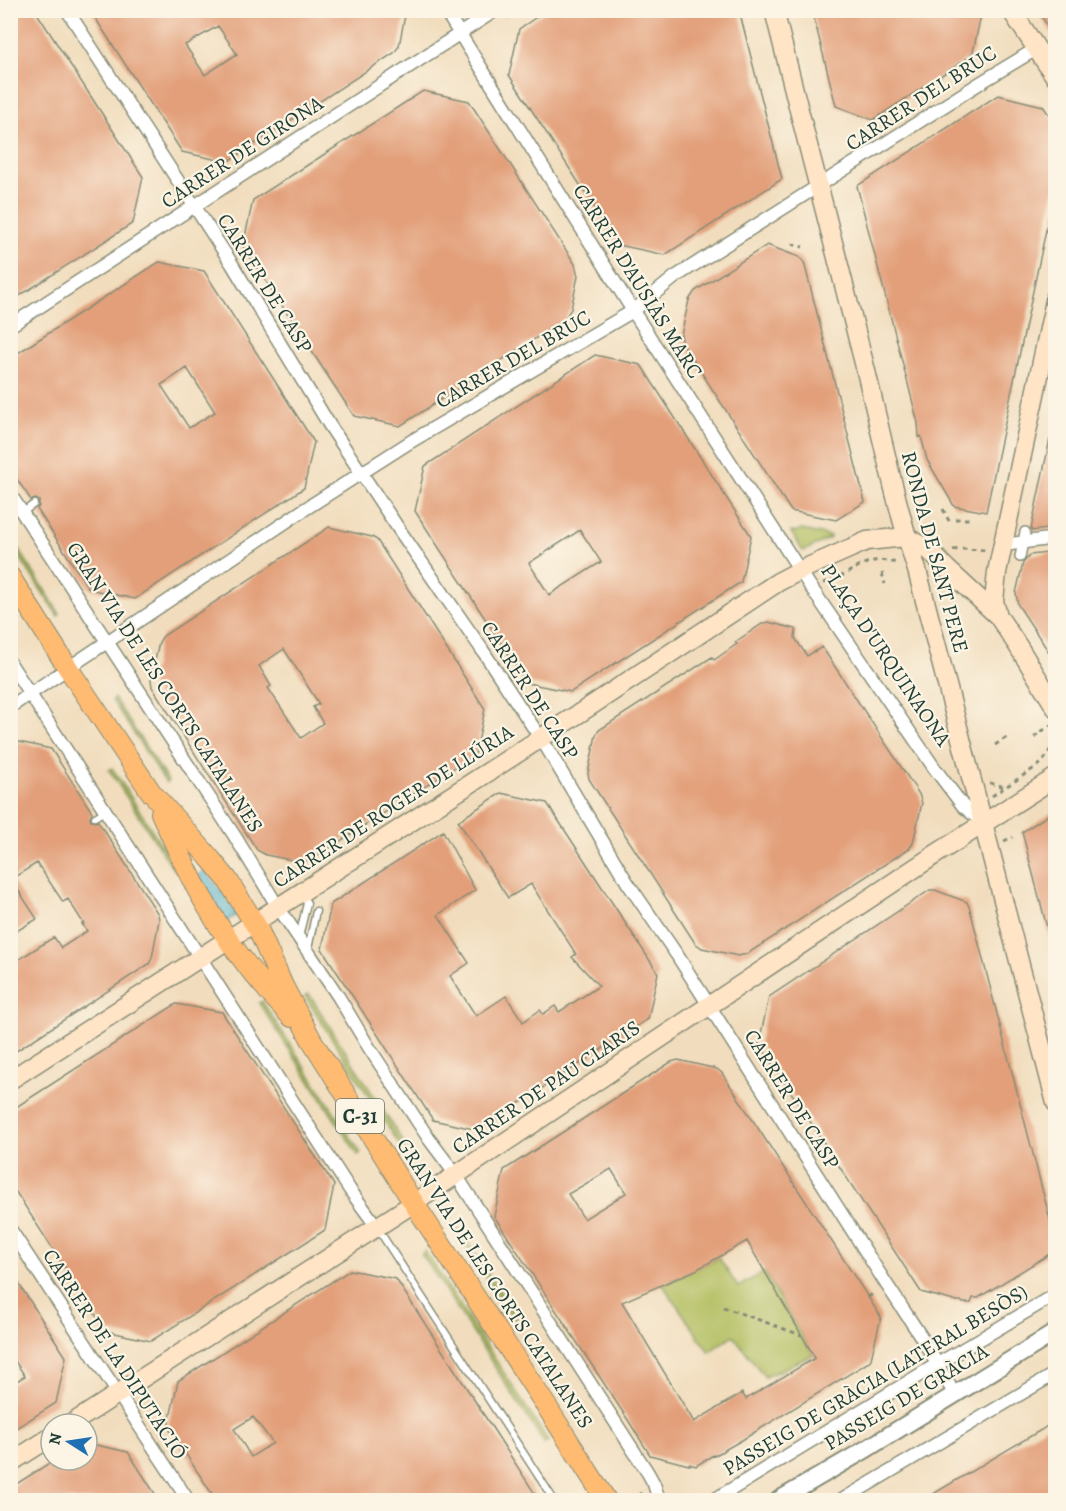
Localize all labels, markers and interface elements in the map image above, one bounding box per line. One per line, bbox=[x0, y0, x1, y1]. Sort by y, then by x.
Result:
street label: CARRER DEL BRUC bbox=[840, 39, 1002, 157]
street label: CARRER DE GIRONA bbox=[156, 89, 329, 215]
street label: CARRER D'AUSIÀS MARC bbox=[567, 178, 709, 384]
street label: CARRER DE CASP bbox=[211, 208, 319, 359]
street label: CARRER DEL BRUC bbox=[430, 303, 596, 415]
street label: RONDA DE SANT PERE bbox=[895, 448, 975, 656]
street label: GRAN VIA DE LES CORTS CATALANES bbox=[60, 536, 270, 838]
street label: PLAÇA D'URQUINAONA bbox=[814, 558, 958, 752]
street label: CARRER DE CASP bbox=[475, 615, 586, 765]
street label: CARRER DE ROGER DE LLÚRIA bbox=[267, 717, 519, 894]
street label: CARRER DE PAU CLARIS bbox=[446, 1013, 646, 1161]
street label: CARRER DE CASP bbox=[738, 1024, 846, 1175]
road number: C-31 bbox=[336, 1099, 384, 1133]
street label: GRAN VIA DE LES CORTS CATALANES bbox=[390, 1132, 600, 1434]
street label: CARRER DE LA DIPUTACIÓ bbox=[36, 1243, 194, 1465]
street label: PASSEIG DE GRÀCIA (LATERAL BESÒS) bbox=[718, 1279, 1032, 1481]
street label: PASSEIG DE GRÀCIA bbox=[819, 1338, 993, 1456]
north arrow bbox=[39, 1412, 99, 1472]
text: N bbox=[43, 1431, 67, 1447]

